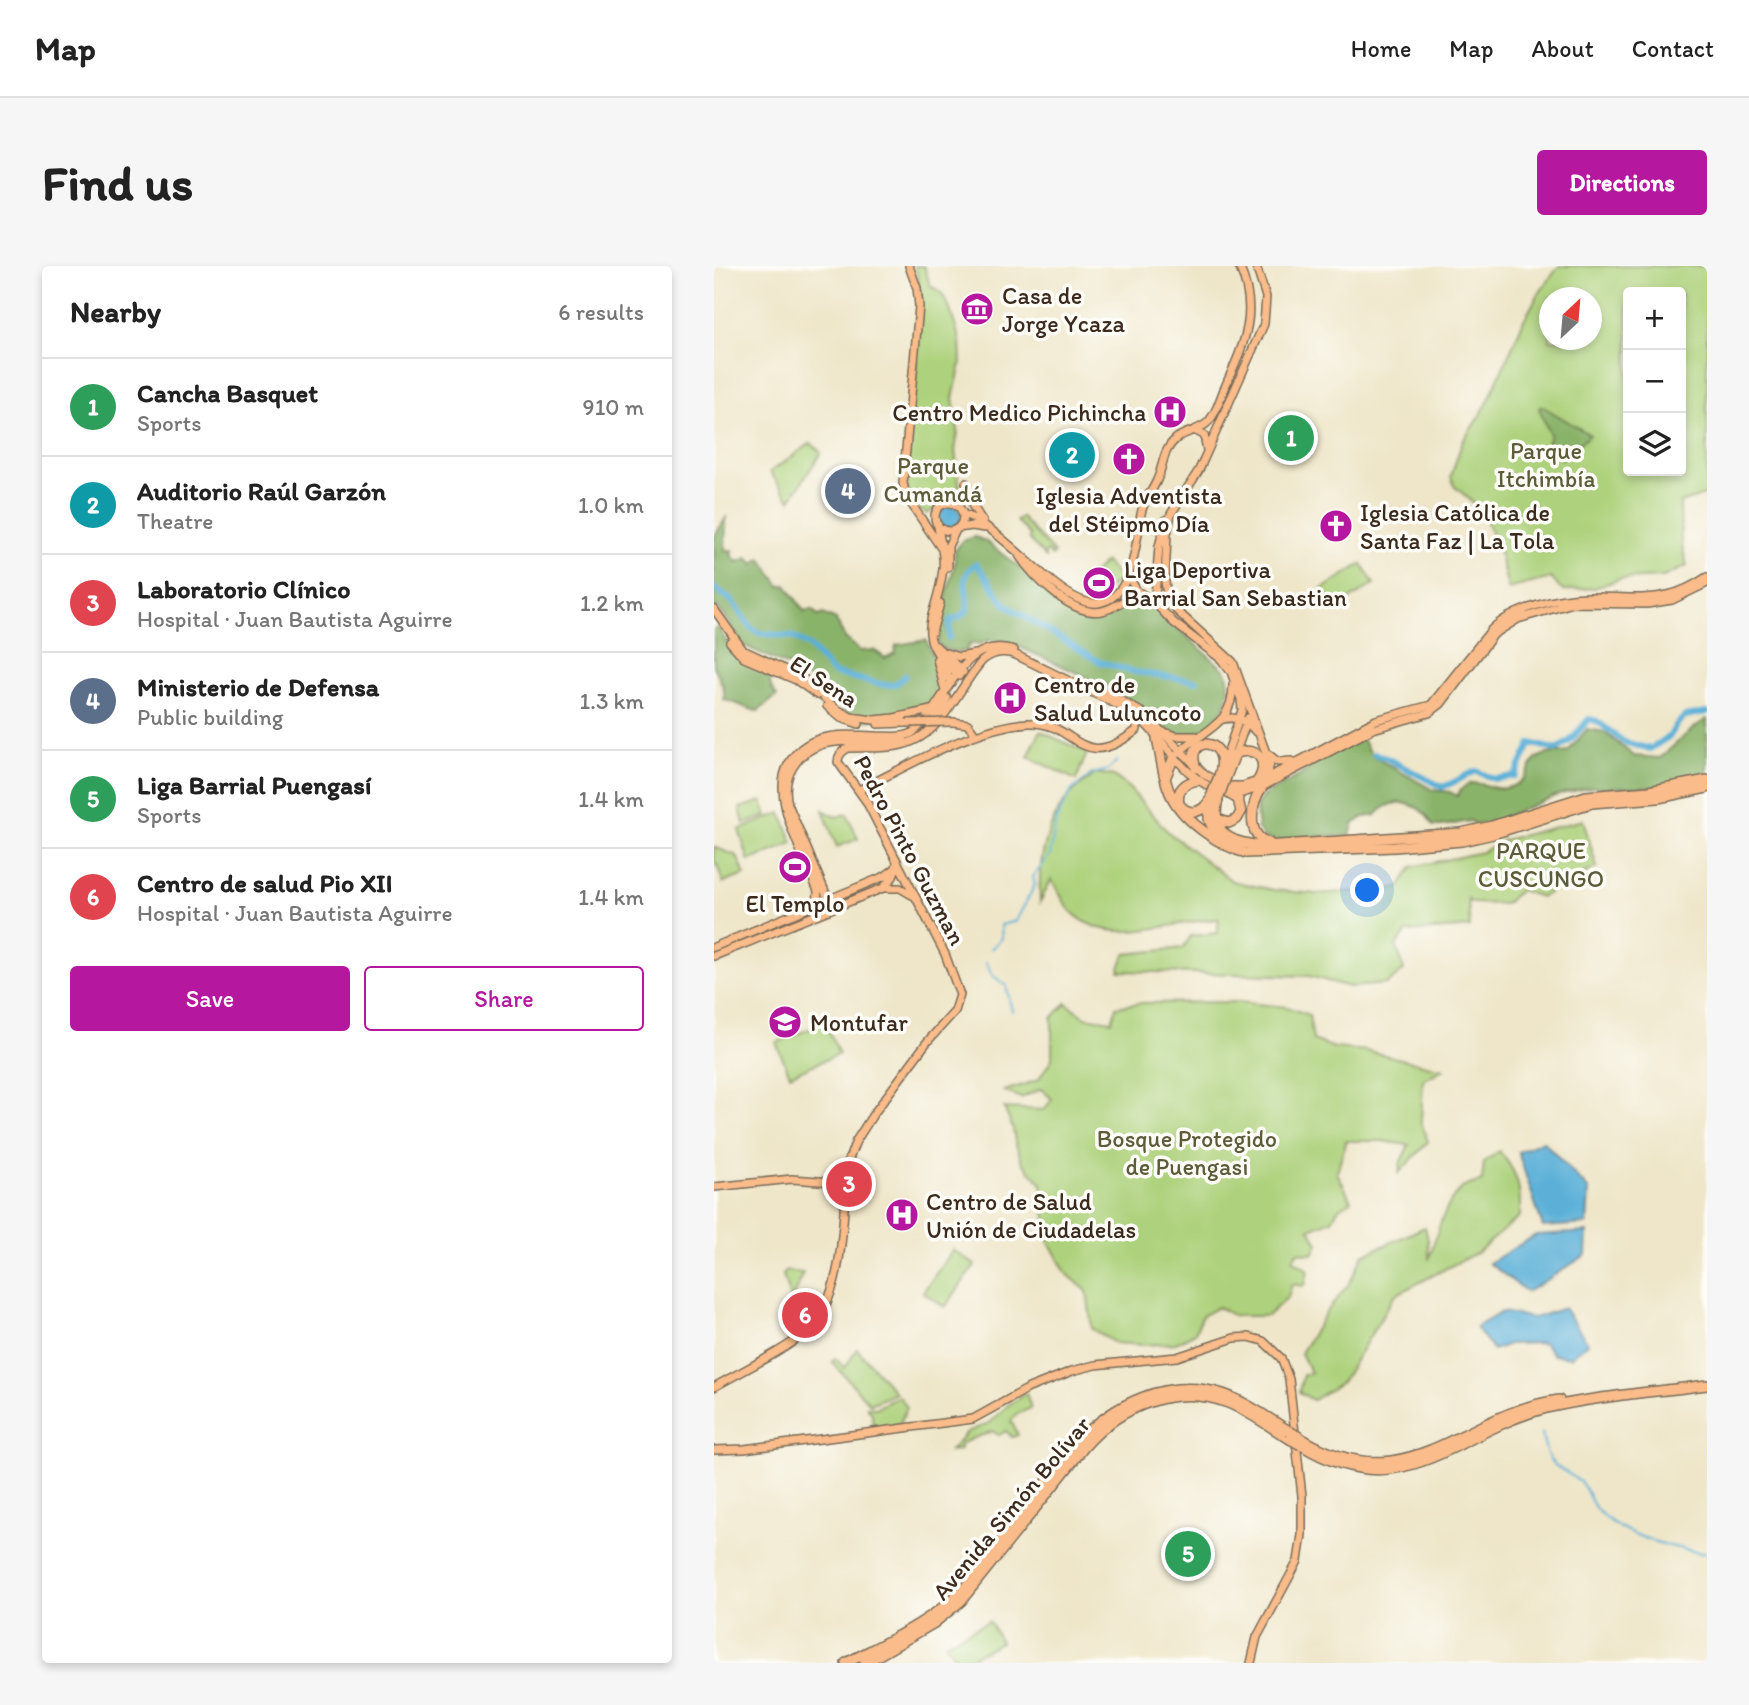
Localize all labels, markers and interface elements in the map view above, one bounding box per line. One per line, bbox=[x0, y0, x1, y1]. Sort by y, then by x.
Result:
text: Map bbox=[35, 29, 96, 68]
text: Home bbox=[1351, 34, 1411, 63]
text: Map bbox=[1449, 34, 1493, 63]
text: About bbox=[1531, 34, 1594, 63]
text: Contact bbox=[1632, 34, 1714, 63]
button: Directions bbox=[1537, 150, 1707, 215]
text: Find us bbox=[42, 153, 193, 212]
place label: Casa de Jorge Ycaza bbox=[1002, 281, 1126, 338]
north arrow bbox=[1539, 287, 1602, 350]
map controls bbox=[1623, 287, 1686, 476]
button: + bbox=[1623, 287, 1686, 350]
museum icon: Casa de Jorge Ycaza bbox=[958, 290, 996, 328]
text: Nearby bbox=[70, 293, 161, 330]
text: 6 results bbox=[558, 298, 644, 326]
button: − bbox=[1623, 350, 1686, 413]
text: Cancha Basquet bbox=[137, 377, 318, 409]
text: 1 bbox=[88, 393, 98, 421]
text: 910 m bbox=[583, 393, 644, 421]
hospital icon: Centro Medico Pichincha bbox=[1151, 393, 1189, 431]
place label: Centro Medico Pichincha bbox=[892, 398, 1146, 427]
text: Sports bbox=[137, 409, 201, 437]
pin: 1 bbox=[1268, 412, 1314, 464]
button: layers bbox=[1623, 413, 1686, 476]
pin: 2 bbox=[1049, 429, 1095, 481]
park label: Parque Itchimbía bbox=[1497, 436, 1595, 493]
church icon: Iglesia Adventista del Stéipmo Día bbox=[1110, 440, 1148, 478]
park label: Parque Cumandá bbox=[884, 451, 983, 508]
pin: 4 bbox=[825, 465, 871, 517]
text: Auditorio Raúl Garzón bbox=[137, 475, 386, 507]
place label: Iglesia Adventista del Stéipmo Día bbox=[1036, 481, 1223, 538]
text: 2 bbox=[87, 491, 99, 519]
text: 1.0 km bbox=[578, 491, 644, 519]
place label: Iglesia Católica de Santa Faz | La Tola bbox=[1360, 498, 1555, 555]
text: Theatre bbox=[137, 507, 213, 535]
church icon: Iglesia Católica de Santa Faz | La Tola bbox=[1317, 507, 1355, 545]
place label: Liga Deportiva Barrial San Sebastian bbox=[1124, 555, 1347, 612]
sports icon: Liga Deportiva Barrial San Sebastian bbox=[1080, 564, 1118, 602]
text: Laboratorio Clínico bbox=[137, 573, 350, 605]
text: 3 bbox=[87, 589, 99, 617]
text: 1.2 km bbox=[580, 589, 644, 617]
text: Hospital · Juan Bautista Aguirre bbox=[137, 605, 453, 633]
street label: El Sena bbox=[785, 648, 863, 714]
place label: Centro de Salud Luluncoto bbox=[1034, 670, 1202, 727]
text: Ministerio de Defensa bbox=[137, 671, 379, 703]
hospital icon: Centro de Salud Luluncoto bbox=[991, 679, 1029, 717]
text: 4 bbox=[86, 687, 100, 715]
text: 1.3 km bbox=[580, 687, 644, 715]
text: Public building bbox=[137, 703, 283, 731]
street label: Pedro Pinto Guzman bbox=[848, 750, 973, 950]
text: Liga Barrial Puengasí bbox=[137, 769, 371, 801]
text: 5 bbox=[87, 785, 99, 813]
text: 1.4 km bbox=[578, 785, 644, 813]
text: Sports bbox=[137, 801, 201, 829]
park label: PARQUE CUSCUNGO bbox=[1478, 836, 1604, 893]
sports icon: El Templo bbox=[776, 848, 814, 886]
text: Centro de salud Pio XII bbox=[137, 867, 392, 899]
your location bbox=[1350, 873, 1384, 907]
text: 6 bbox=[87, 883, 99, 911]
text: 1.4 km bbox=[578, 883, 644, 911]
place label: El Templo bbox=[746, 889, 844, 918]
text: Hospital · Juan Bautista Aguirre bbox=[137, 899, 453, 927]
button: Save bbox=[70, 966, 350, 1031]
button: Share bbox=[364, 966, 644, 1031]
school or university icon: Montufar bbox=[766, 1003, 804, 1041]
place label: Montufar bbox=[810, 1008, 908, 1037]
park label: Bosque Protegido de Puengasi bbox=[1097, 1124, 1277, 1181]
pin: 3 bbox=[826, 1158, 872, 1210]
place label: Centro de Salud Unión de Ciudadelas bbox=[926, 1187, 1136, 1244]
hospital icon: Centro de Salud Unión de Ciudadelas bbox=[883, 1196, 921, 1234]
pin: 6 bbox=[782, 1289, 828, 1341]
street label: Avenida Simón Bolívar bbox=[926, 1410, 1096, 1606]
pin: 5 bbox=[1165, 1528, 1211, 1580]

